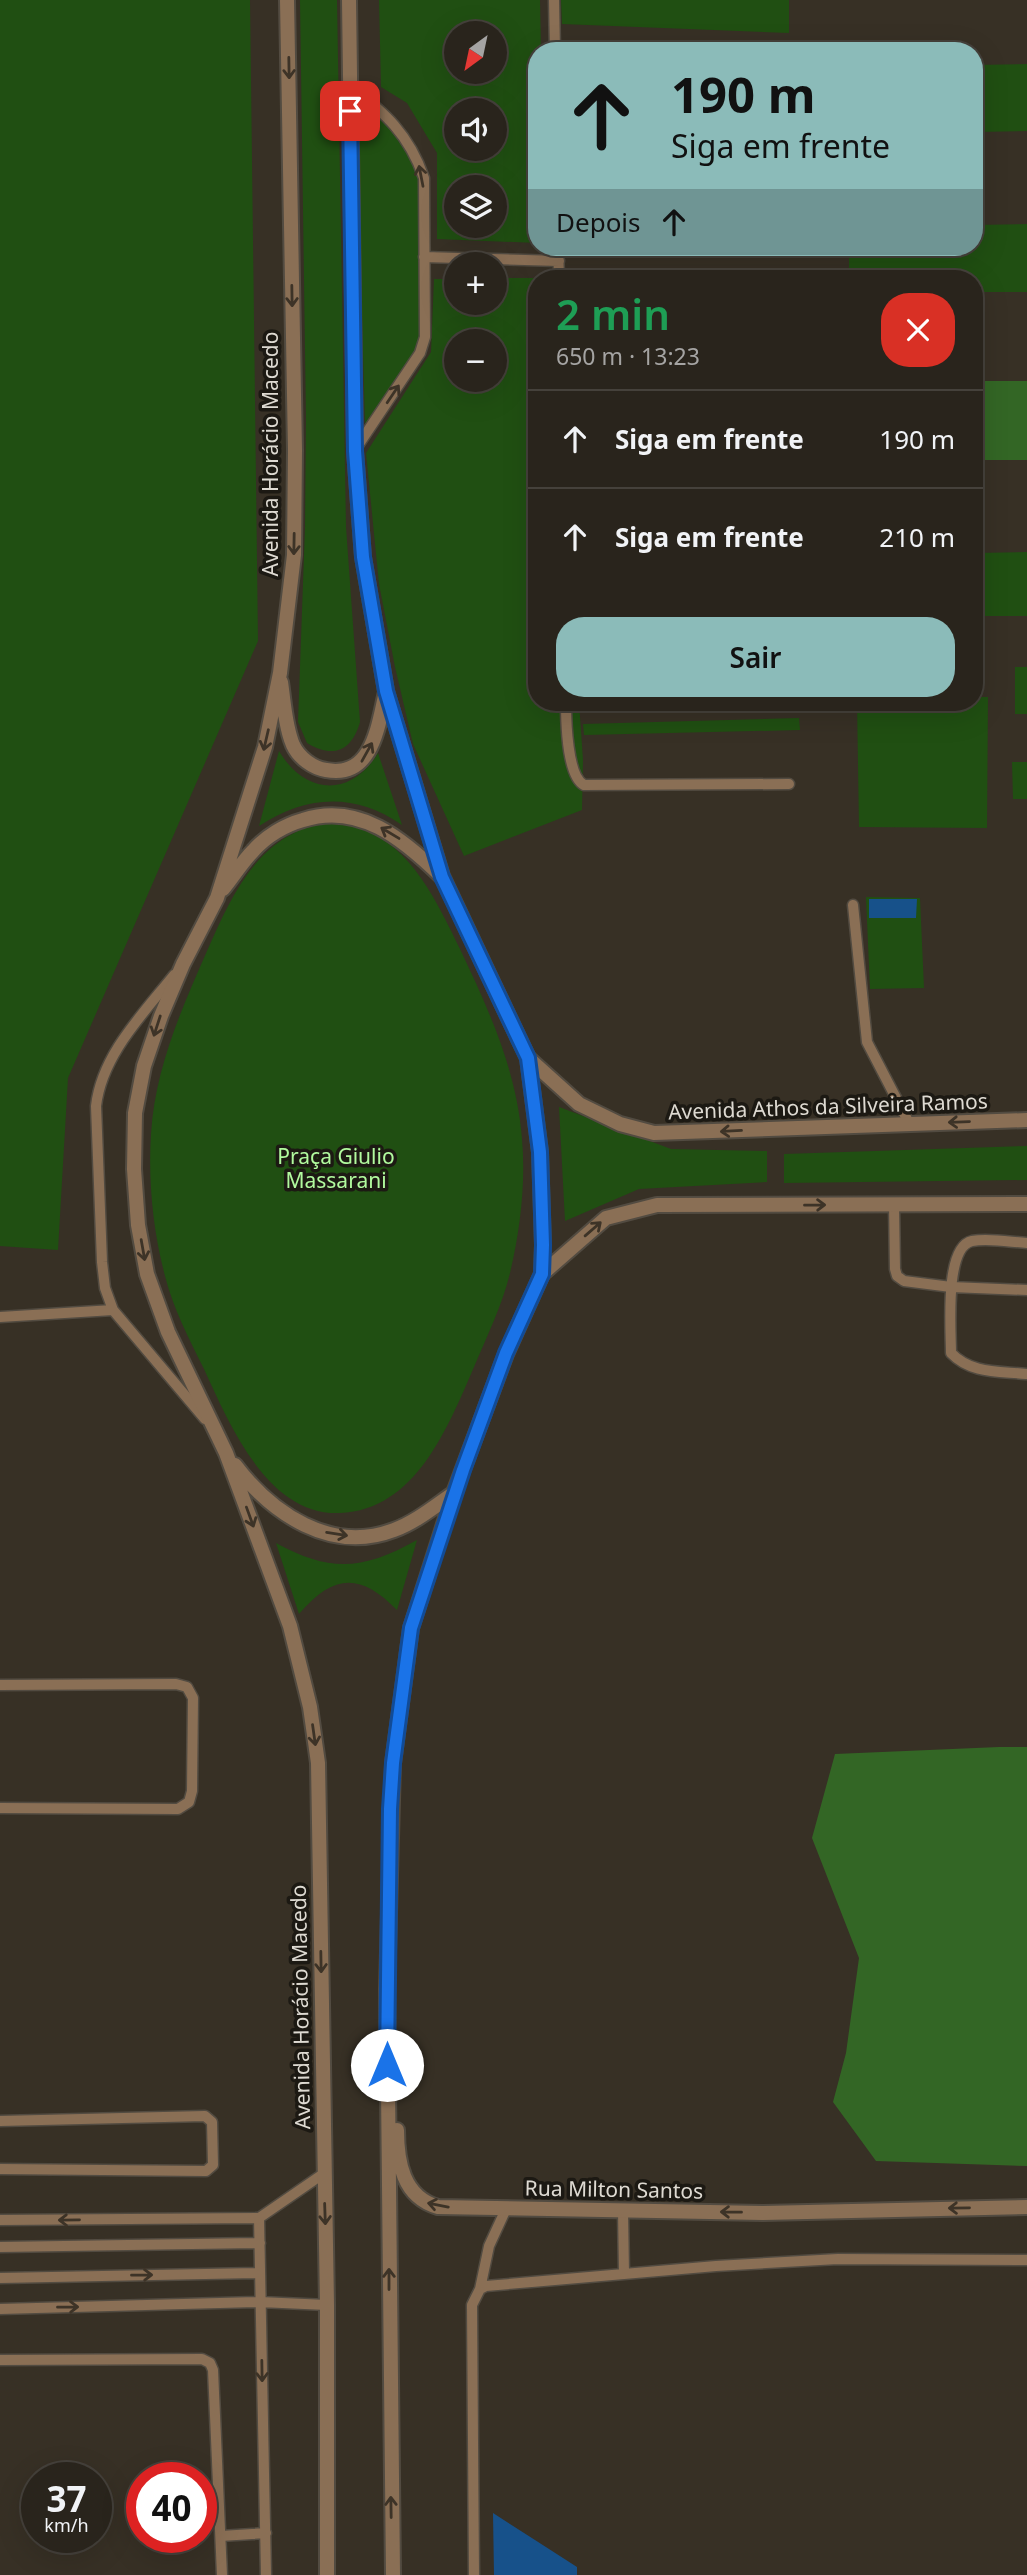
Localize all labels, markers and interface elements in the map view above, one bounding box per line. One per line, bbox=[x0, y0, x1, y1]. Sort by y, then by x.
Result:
north arrow bbox=[444, 21, 508, 84]
map controls bbox=[444, 21, 507, 392]
one-way arrow bbox=[282, 56, 296, 79]
text: 190 m bbox=[671, 61, 816, 127]
icon: ahead bbox=[556, 70, 647, 161]
pin bbox=[320, 81, 380, 141]
icon: arrive bbox=[331, 92, 369, 130]
button: sound bbox=[444, 98, 507, 161]
text: Siga em frente bbox=[671, 124, 890, 167]
one-way arrow bbox=[414, 165, 428, 188]
button: layers bbox=[444, 175, 507, 238]
icon: ahead bbox=[655, 203, 693, 241]
text: Depois bbox=[556, 204, 641, 240]
button: + bbox=[444, 252, 507, 315]
one-way arrow bbox=[285, 284, 299, 307]
text: 2 min bbox=[556, 285, 670, 342]
button: close bbox=[881, 293, 955, 367]
button: − bbox=[444, 329, 507, 392]
street label: Avenida Horácio Macedo bbox=[256, 332, 284, 576]
text: 650 m · 13:23 bbox=[556, 340, 700, 372]
one-way arrow bbox=[385, 385, 400, 404]
icon: ahead bbox=[556, 420, 594, 458]
text: Siga em frente bbox=[615, 421, 804, 457]
text: 190 m bbox=[879, 421, 955, 457]
icon: ahead bbox=[556, 518, 594, 556]
text: Siga em frente bbox=[615, 519, 804, 555]
text: 210 m bbox=[879, 519, 955, 555]
one-way arrow bbox=[287, 532, 301, 555]
button: Sair bbox=[556, 617, 955, 697]
one-way arrow bbox=[258, 728, 272, 751]
one-way arrow bbox=[360, 742, 374, 762]
one-way arrow bbox=[380, 826, 400, 840]
one-way arrow bbox=[150, 1015, 162, 1037]
street label: Avenida Athos da Silveira Ramos bbox=[668, 1086, 988, 1126]
one-way arrow bbox=[948, 1115, 971, 1128]
one-way arrow bbox=[720, 1124, 743, 1137]
park label: Praça Giulio Massarani bbox=[277, 1142, 395, 1194]
one-way arrow bbox=[803, 1198, 826, 1212]
one-way arrow bbox=[584, 1221, 602, 1237]
one-way arrow bbox=[137, 1238, 150, 1261]
one-way arrow bbox=[244, 1506, 257, 1528]
one-way arrow bbox=[325, 1528, 348, 1541]
one-way arrow bbox=[308, 1723, 321, 1746]
street label: Avenida Horácio Macedo bbox=[284, 1884, 316, 2130]
one-way arrow bbox=[314, 1950, 328, 1973]
position arrow bbox=[350, 2028, 424, 2102]
street label: Rua Milton Santos bbox=[525, 2173, 703, 2205]
one-way arrow bbox=[428, 2198, 450, 2211]
one-way arrow bbox=[318, 2202, 331, 2225]
one-way arrow bbox=[948, 2202, 971, 2215]
one-way arrow bbox=[720, 2206, 743, 2219]
one-way arrow bbox=[57, 2213, 80, 2227]
one-way arrow bbox=[382, 2268, 396, 2291]
one-way arrow bbox=[130, 2269, 153, 2282]
one-way arrow bbox=[56, 2300, 79, 2314]
one-way arrow bbox=[255, 2359, 269, 2382]
speed limit sign: 40 bbox=[126, 2462, 217, 2553]
text: 37 bbox=[46, 2475, 87, 2522]
one-way arrow bbox=[385, 2496, 398, 2519]
text: km/h bbox=[44, 2513, 89, 2537]

